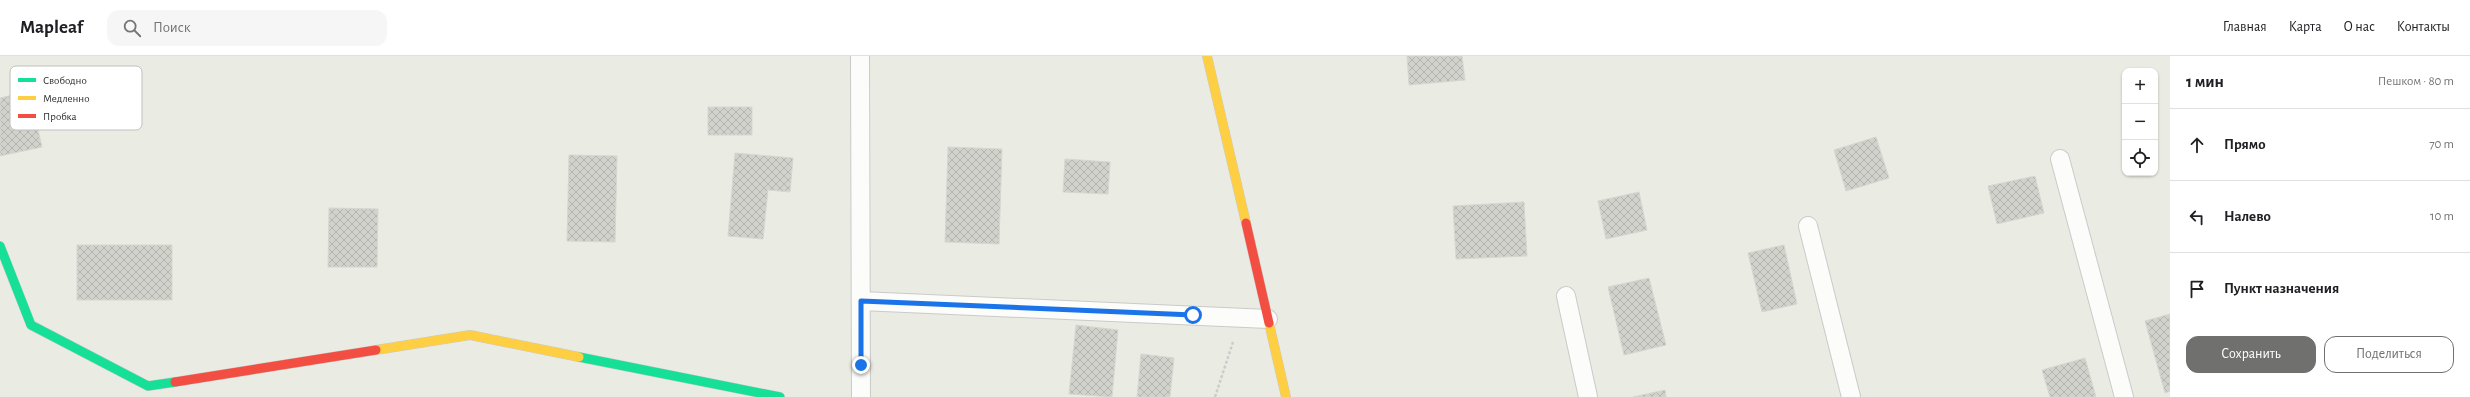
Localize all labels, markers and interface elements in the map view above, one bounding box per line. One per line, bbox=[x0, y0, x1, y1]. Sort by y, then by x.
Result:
search box bbox=[107, 10, 387, 46]
icon: search bbox=[121, 17, 143, 39]
text: Mapleaf bbox=[20, 18, 83, 37]
text: Поиск bbox=[153, 20, 191, 35]
text: Главная bbox=[2223, 20, 2267, 34]
text: Карта bbox=[2289, 20, 2322, 34]
text: О нас bbox=[2344, 20, 2375, 34]
text: Контакты bbox=[2397, 20, 2450, 34]
legend bbox=[10, 66, 142, 130]
map controls bbox=[2122, 68, 2158, 176]
button: + bbox=[2122, 68, 2158, 104]
text: 1 мин bbox=[2186, 73, 2224, 90]
text: Свободно bbox=[43, 75, 87, 86]
text: Пешком · 80 m bbox=[2378, 75, 2454, 88]
text: Медленно bbox=[43, 93, 90, 104]
button: − bbox=[2122, 104, 2158, 140]
text: Пробка bbox=[43, 111, 76, 122]
icon: ahead bbox=[2186, 134, 2208, 156]
text: Прямо bbox=[2224, 137, 2266, 152]
text: 70 m bbox=[2429, 138, 2454, 151]
button: locate bbox=[2122, 140, 2158, 176]
icon: left bbox=[2186, 206, 2208, 228]
text: Налево bbox=[2224, 209, 2271, 224]
text: 10 m bbox=[2430, 210, 2454, 223]
icon: arrive bbox=[2186, 278, 2208, 300]
text: Пункт назначения bbox=[2224, 281, 2339, 296]
route start bbox=[1184, 306, 1202, 324]
button: Сохранить bbox=[2186, 336, 2316, 373]
button: Поделиться bbox=[2324, 336, 2454, 373]
route end bbox=[852, 356, 870, 374]

